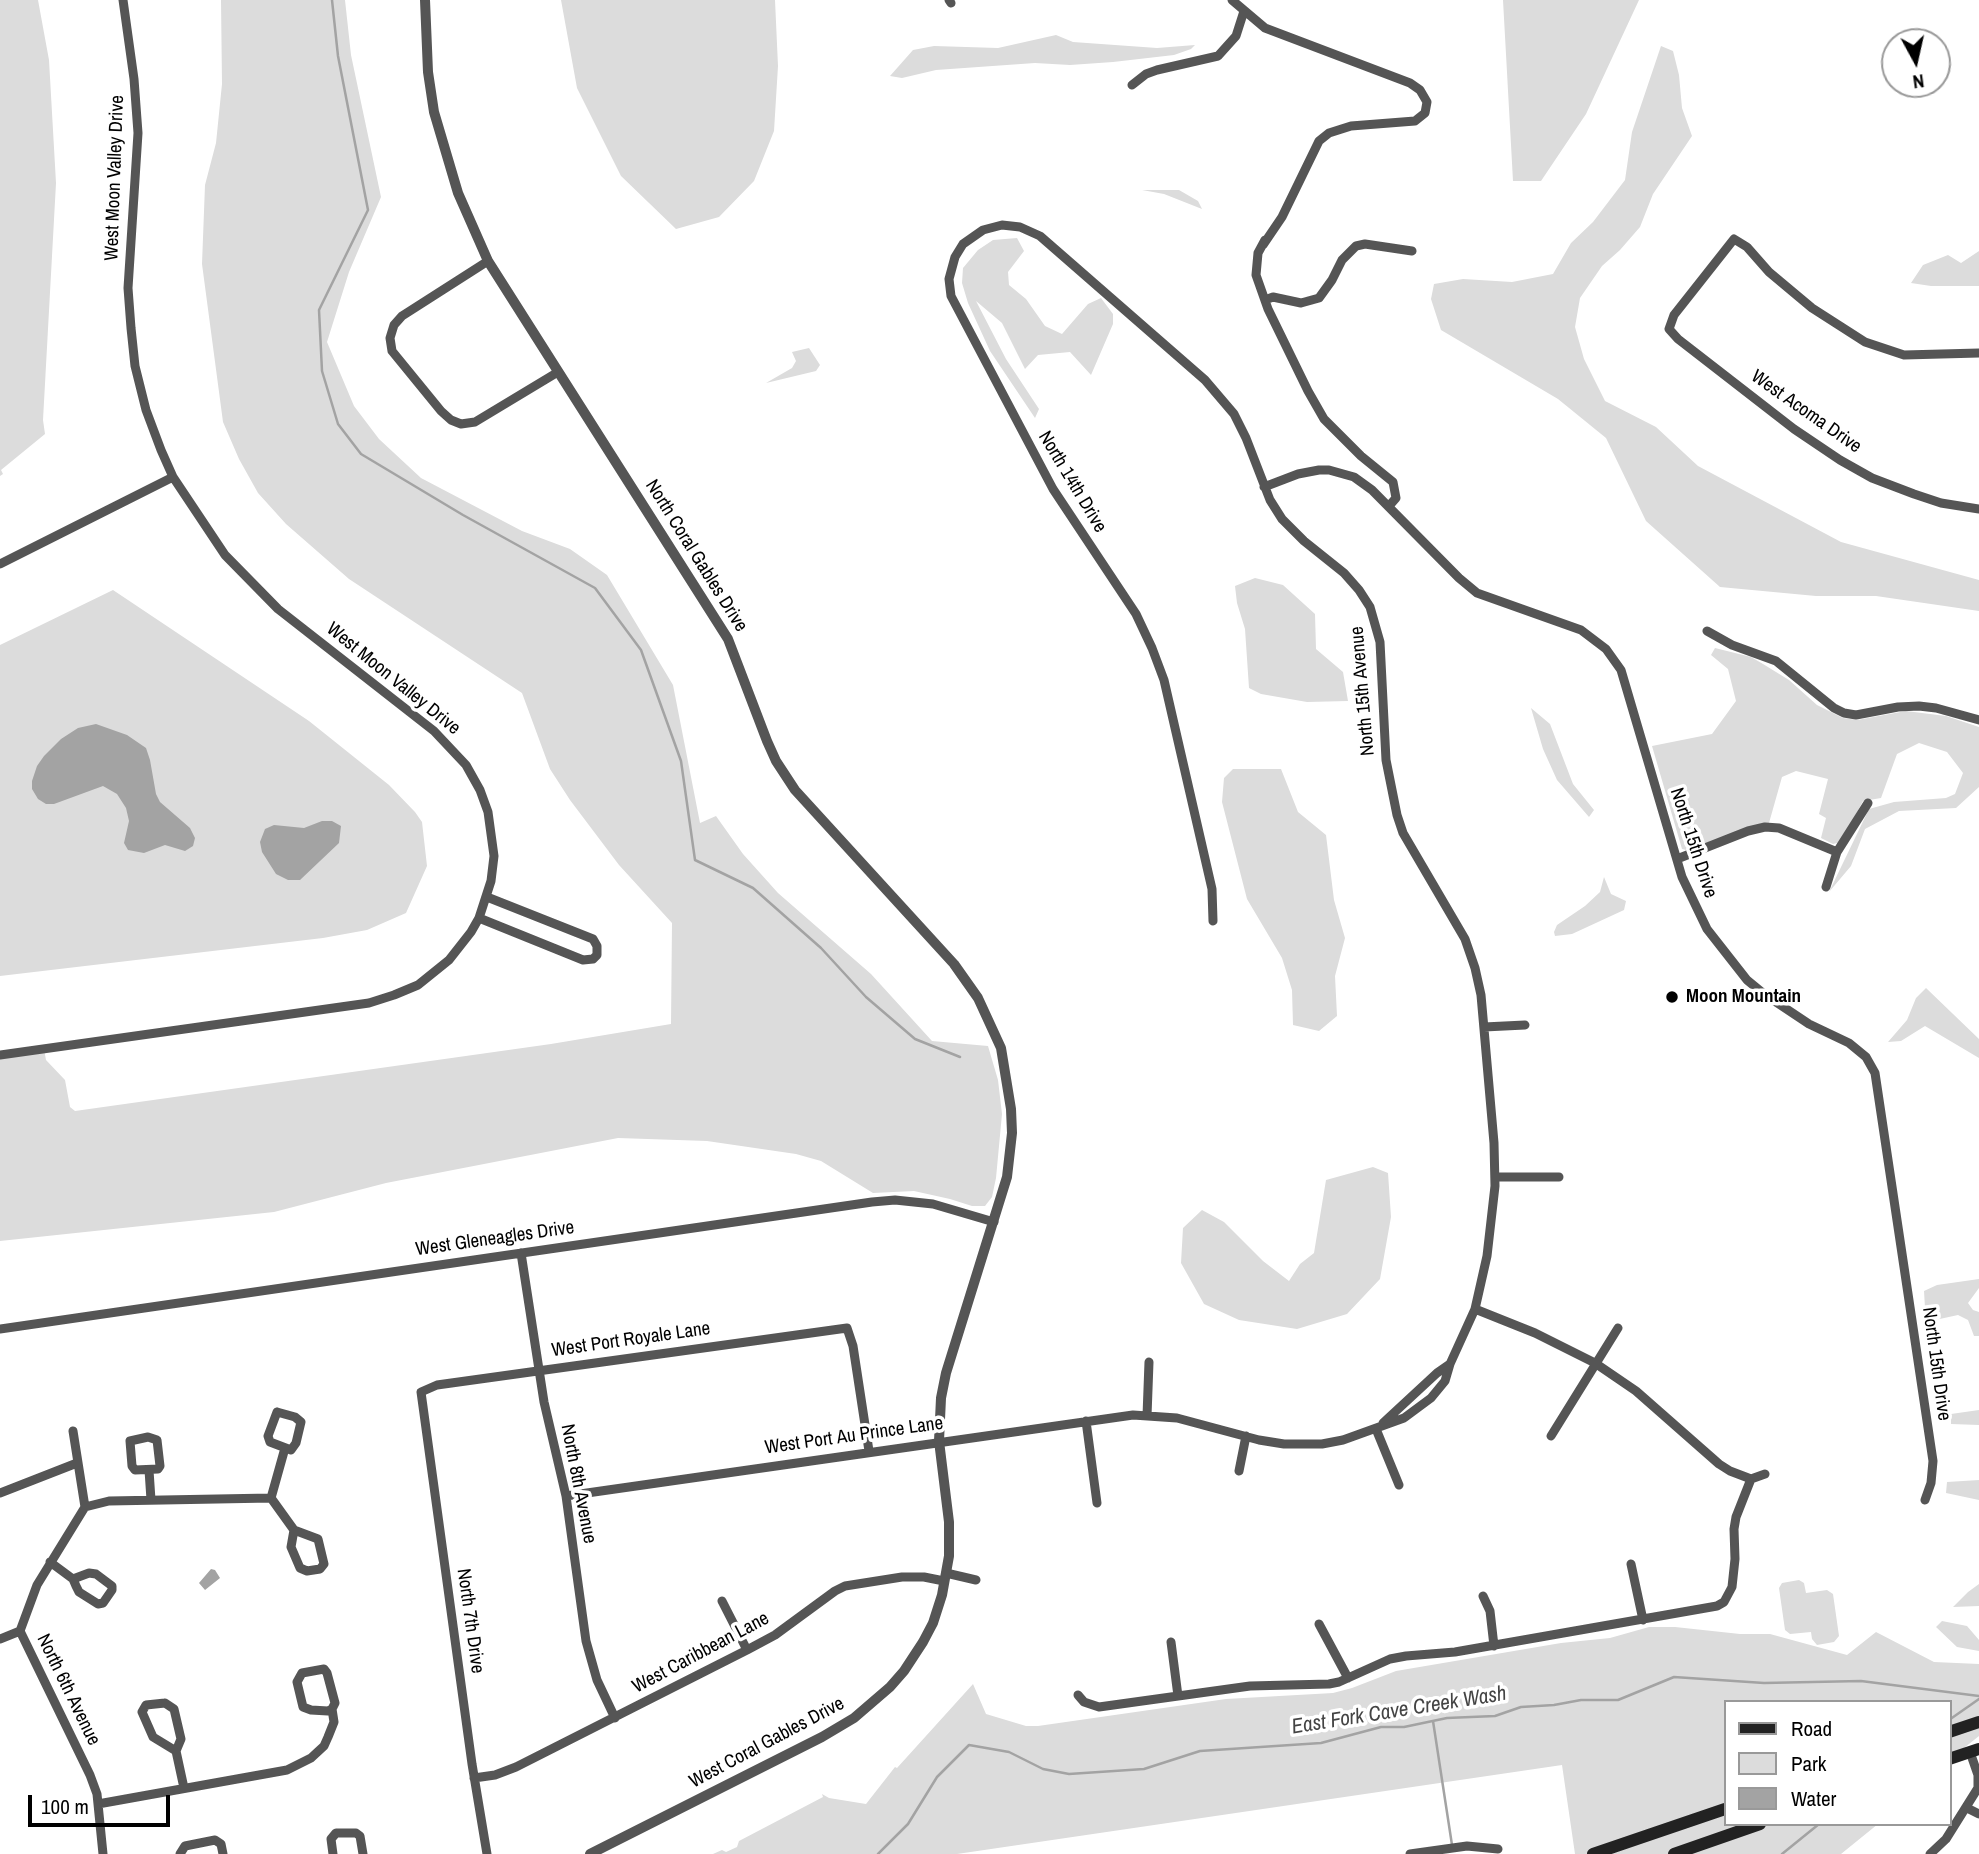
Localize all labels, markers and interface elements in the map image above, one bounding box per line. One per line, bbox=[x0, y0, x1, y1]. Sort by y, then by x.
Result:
north arrow bbox=[1881, 28, 1951, 98]
text: N bbox=[1911, 68, 1926, 95]
street label: West Moon Valley Drive bbox=[101, 95, 129, 261]
street label: West Acoma Drive bbox=[1746, 365, 1866, 459]
street label: North 14th Drive bbox=[1033, 427, 1111, 537]
street label: North Coral Gables Drive bbox=[640, 476, 752, 636]
street label: West Moon Valley Drive bbox=[321, 618, 465, 740]
street label: North 15th Avenue bbox=[1346, 625, 1380, 757]
street label: North 15th Drive bbox=[1664, 785, 1722, 901]
place label: Moon Mountain bbox=[1686, 986, 1801, 1008]
marker: Moon Mountain bbox=[1664, 989, 1680, 1005]
street label: West Gleneagles Drive bbox=[414, 1217, 576, 1261]
street label: North 15th Drive bbox=[1917, 1306, 1955, 1422]
street label: West Port Royale Lane bbox=[550, 1318, 712, 1362]
street label: West Port Au Prince Lane bbox=[763, 1412, 945, 1460]
street label: North 8th Avenue bbox=[555, 1422, 601, 1546]
street label: North 7th Drive bbox=[451, 1567, 489, 1675]
street label: West Caribbean Lane bbox=[629, 1607, 773, 1699]
street label: North 6th Avenue bbox=[31, 1631, 105, 1749]
water label: East Fork Cave Creek Wash bbox=[1290, 1682, 1508, 1740]
street label: West Coral Gables Drive bbox=[686, 1693, 848, 1793]
legend bbox=[1724, 1700, 1951, 1826]
text: Road bbox=[1791, 1714, 1832, 1743]
text: Park bbox=[1791, 1749, 1826, 1778]
scale bar bbox=[32, 1780, 173, 1824]
text: Water bbox=[1791, 1784, 1836, 1813]
text: 100 m bbox=[41, 1792, 89, 1821]

